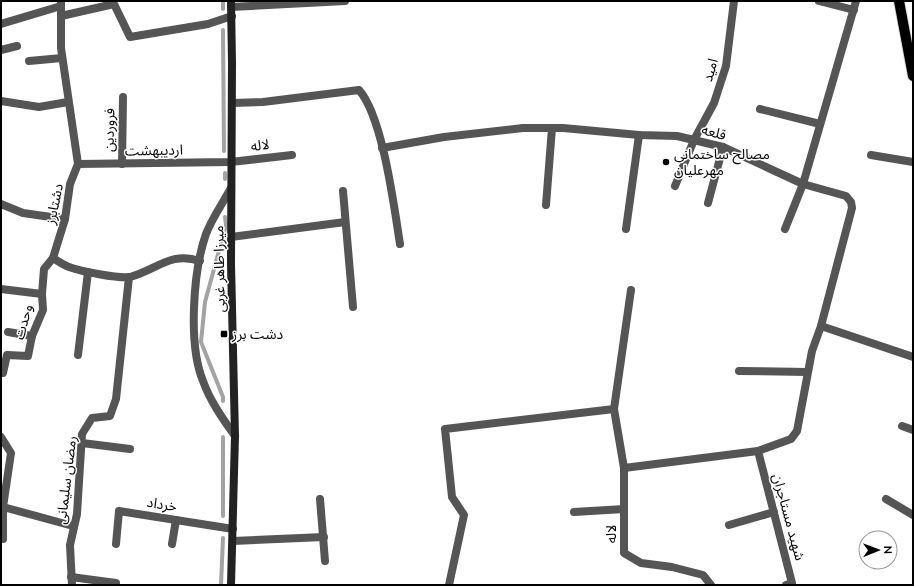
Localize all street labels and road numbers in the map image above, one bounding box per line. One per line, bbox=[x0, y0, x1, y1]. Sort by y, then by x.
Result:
street label: امید bbox=[698, 56, 722, 84]
street label: فروردین bbox=[100, 108, 118, 152]
street label: قلعه bbox=[700, 120, 728, 144]
street label: لاله bbox=[250, 135, 270, 155]
street label: اردیبهشت bbox=[125, 140, 183, 160]
street label: دشتابرز bbox=[41, 182, 67, 227]
street label: میرزا طاهر غربی bbox=[209, 225, 229, 313]
street label: وحدت bbox=[10, 302, 36, 342]
street label: رمضان سلیمانی bbox=[52, 435, 80, 525]
street label: شهید مستاجران bbox=[769, 472, 809, 562]
street label: خرداد bbox=[146, 493, 178, 515]
street label: لاله bbox=[602, 525, 620, 543]

